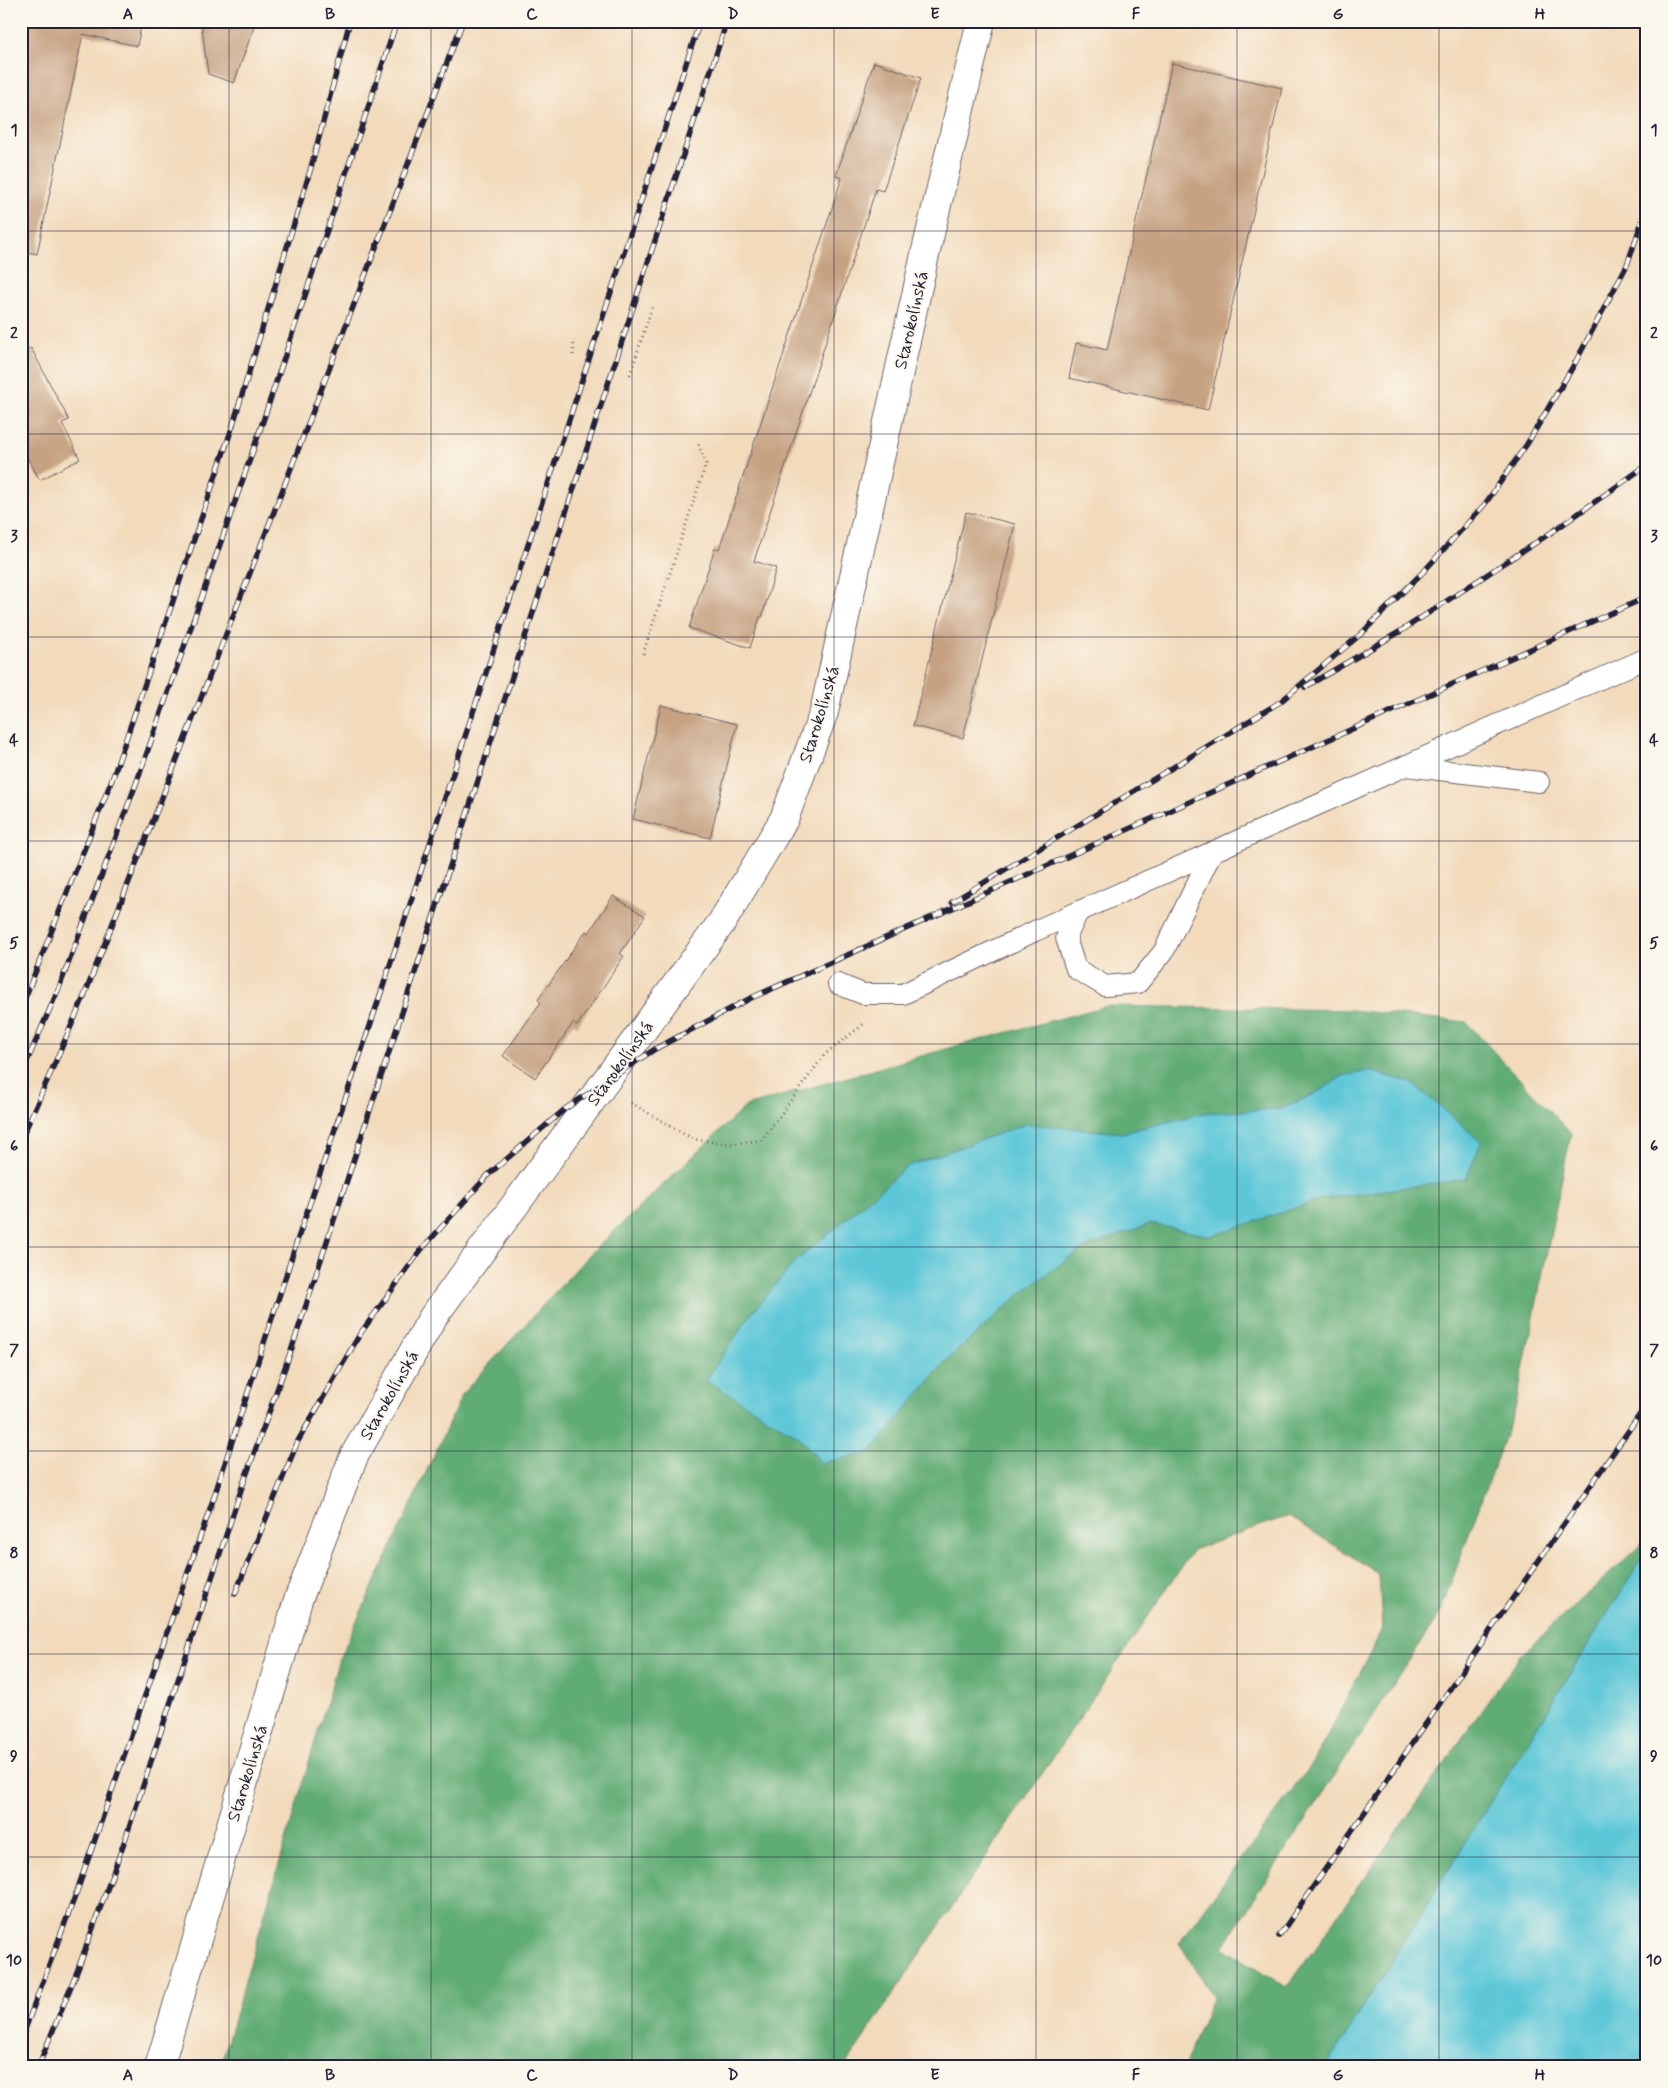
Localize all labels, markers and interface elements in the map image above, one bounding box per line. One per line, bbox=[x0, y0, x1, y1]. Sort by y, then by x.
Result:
text: A bbox=[123, 4, 133, 25]
text: B bbox=[325, 4, 335, 25]
text: C bbox=[526, 4, 538, 25]
text: D bbox=[727, 4, 739, 25]
text: E bbox=[930, 4, 940, 25]
text: F bbox=[1132, 4, 1141, 25]
text: G bbox=[1333, 4, 1344, 25]
text: H bbox=[1535, 4, 1546, 25]
text: 1 bbox=[10, 120, 18, 141]
text: 1 bbox=[1650, 120, 1658, 141]
street label: Starokolínská bbox=[889, 269, 935, 372]
text: 2 bbox=[10, 323, 18, 344]
text: 2 bbox=[1650, 323, 1658, 344]
text: 3 bbox=[10, 526, 18, 547]
text: 3 bbox=[1650, 526, 1658, 547]
street label: Starokolínská bbox=[794, 663, 846, 766]
text: 4 bbox=[9, 730, 19, 751]
text: 4 bbox=[1649, 730, 1659, 751]
text: 5 bbox=[9, 933, 19, 954]
text: 5 bbox=[1649, 933, 1659, 954]
street label: Starokolínská bbox=[582, 1016, 660, 1111]
text: 6 bbox=[10, 1136, 18, 1157]
text: 6 bbox=[1650, 1136, 1658, 1157]
text: 7 bbox=[9, 1340, 19, 1361]
text: 7 bbox=[1649, 1340, 1659, 1361]
street label: Starokolínská bbox=[354, 1346, 425, 1445]
text: 8 bbox=[9, 1543, 19, 1564]
text: 8 bbox=[1649, 1543, 1659, 1564]
street label: Starokolínská bbox=[222, 1722, 274, 1825]
text: 9 bbox=[10, 1746, 18, 1767]
text: 9 bbox=[1650, 1746, 1658, 1767]
text: 10 bbox=[6, 1950, 22, 1971]
text: 10 bbox=[1646, 1950, 1662, 1971]
text: A bbox=[123, 2065, 133, 2086]
text: B bbox=[325, 2065, 335, 2086]
text: C bbox=[526, 2065, 538, 2086]
text: D bbox=[727, 2065, 739, 2086]
text: E bbox=[930, 2065, 940, 2086]
text: F bbox=[1132, 2065, 1141, 2086]
text: G bbox=[1333, 2065, 1344, 2086]
text: H bbox=[1535, 2065, 1546, 2086]

